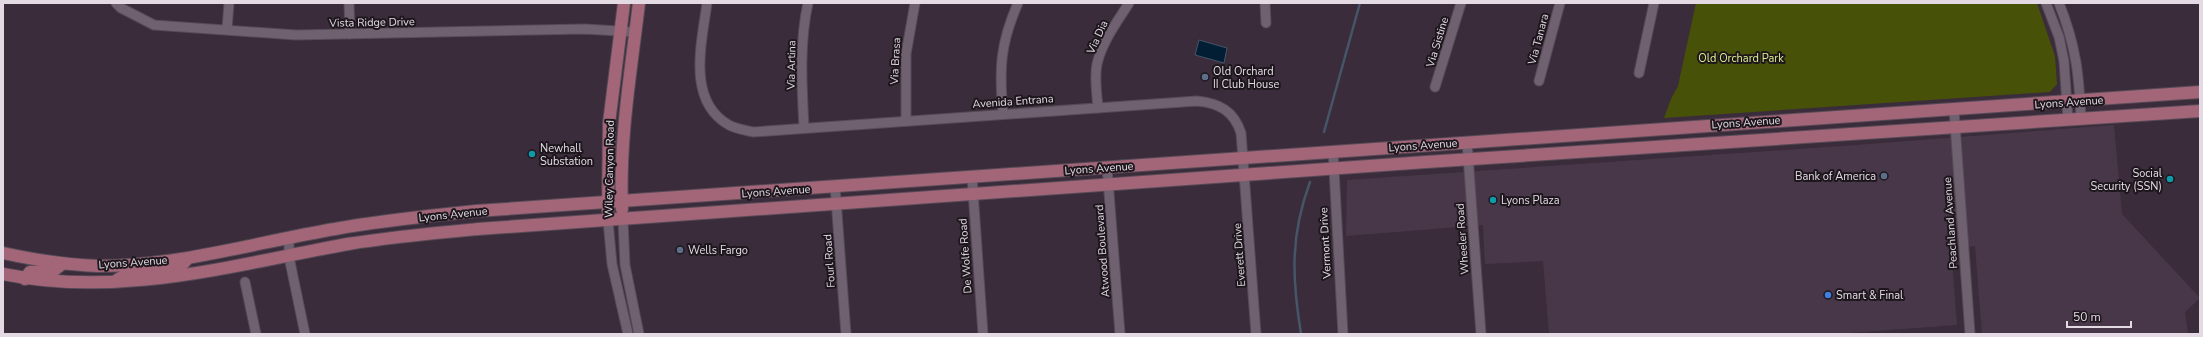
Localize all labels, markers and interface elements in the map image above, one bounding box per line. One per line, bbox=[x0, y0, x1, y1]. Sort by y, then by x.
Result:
street label: Via Tanara bbox=[1524, 12, 1553, 67]
street label: Vista Ridge Drive bbox=[328, 14, 415, 31]
street label: Via Sistine bbox=[1422, 15, 1452, 70]
street label: Via Dia bbox=[1083, 18, 1112, 57]
street label: Via Brasa bbox=[887, 37, 904, 86]
street label: Via Artina bbox=[784, 40, 799, 91]
park label: Old Orchard Park bbox=[1698, 51, 1784, 66]
place label: Old Orchard II Club House bbox=[1213, 64, 1279, 92]
marker: Old Orchard II Club House bbox=[1200, 72, 1210, 82]
street label: Avenida Entrana bbox=[972, 91, 1054, 112]
street label: Lyons Avenue bbox=[2034, 93, 2104, 112]
street label: Lyons Avenue bbox=[1711, 113, 1781, 132]
street label: Wiley Canyon Road bbox=[601, 120, 618, 218]
street label: Lyons Avenue bbox=[1388, 136, 1458, 155]
place label: Newhall Substation bbox=[540, 141, 593, 169]
marker: Newhall Substation bbox=[527, 149, 537, 159]
street label: Lyons Avenue bbox=[1064, 159, 1134, 178]
place label: Social Security (SSN) bbox=[2091, 166, 2163, 194]
place label: Bank of America bbox=[1795, 169, 1876, 184]
marker: Bank of America bbox=[1879, 171, 1889, 181]
marker: Social Security (SSN) bbox=[2165, 174, 2175, 184]
street label: Peachland Avenue bbox=[1940, 177, 1961, 269]
street label: Lyons Avenue bbox=[741, 182, 811, 201]
place label: Lyons Plaza bbox=[1501, 193, 1560, 208]
marker: Lyons Plaza bbox=[1488, 195, 1498, 205]
street label: Lyons Avenue bbox=[418, 203, 488, 226]
street label: Wheeler Road bbox=[1453, 203, 1472, 275]
street label: Atwood Boulevard bbox=[1092, 204, 1113, 298]
street label: Vermont Drive bbox=[1316, 207, 1335, 280]
street label: De Wolfe Road bbox=[955, 218, 976, 294]
street label: Everett Drive bbox=[1230, 222, 1249, 287]
street label: Fourl Road bbox=[820, 234, 839, 288]
place label: Wells Fargo bbox=[688, 243, 748, 258]
marker: Wells Fargo bbox=[675, 245, 685, 255]
street label: Lyons Avenue bbox=[98, 253, 168, 272]
place label: Smart & Final bbox=[1836, 288, 1904, 303]
marker: Smart & Final bbox=[1823, 290, 1833, 300]
scale bar bbox=[2067, 303, 2131, 329]
text: 50 m bbox=[2073, 309, 2101, 325]

